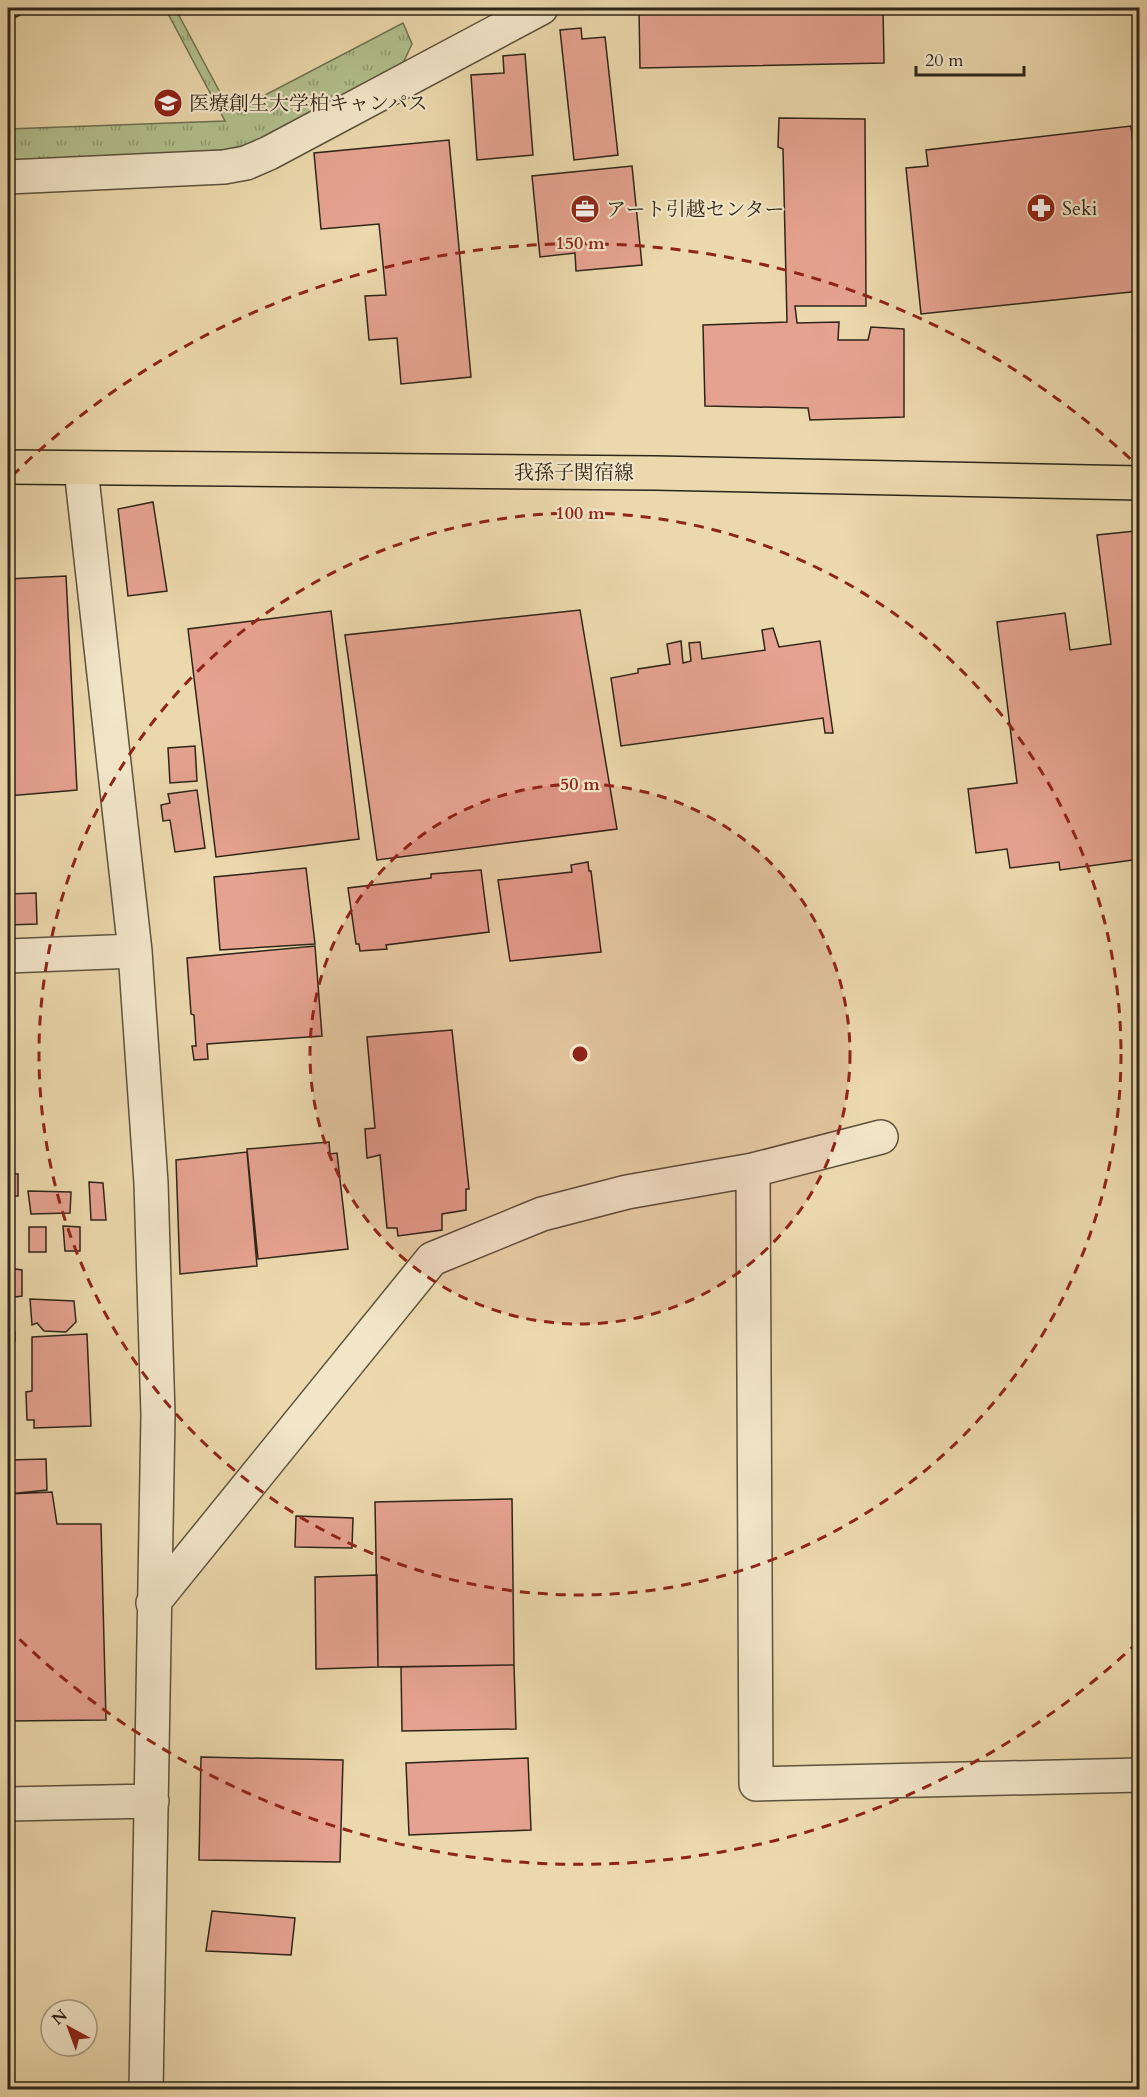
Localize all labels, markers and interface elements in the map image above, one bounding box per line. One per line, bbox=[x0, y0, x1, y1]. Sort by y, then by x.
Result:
scale bar bbox=[916, 39, 1024, 77]
text: 20 m bbox=[925, 48, 964, 73]
school or university icon: 医療創生大学柏キャンパス bbox=[152, 87, 184, 119]
place label: 医療創生大学柏キャンパス bbox=[189, 90, 428, 117]
pharmacy icon: Seki bbox=[1025, 192, 1057, 224]
office icon: アート引越センター bbox=[569, 193, 601, 225]
place label: Seki bbox=[1062, 195, 1098, 222]
place label: アート引越センター bbox=[606, 196, 785, 223]
text: 150 m bbox=[555, 231, 605, 256]
street label: 我孫子関宿線 bbox=[514, 459, 634, 486]
text: 100 m bbox=[555, 501, 605, 526]
text: 50 m bbox=[560, 772, 600, 797]
centre of rings bbox=[570, 1044, 590, 1064]
north arrow bbox=[39, 1998, 99, 2058]
text: N bbox=[47, 2005, 72, 2030]

